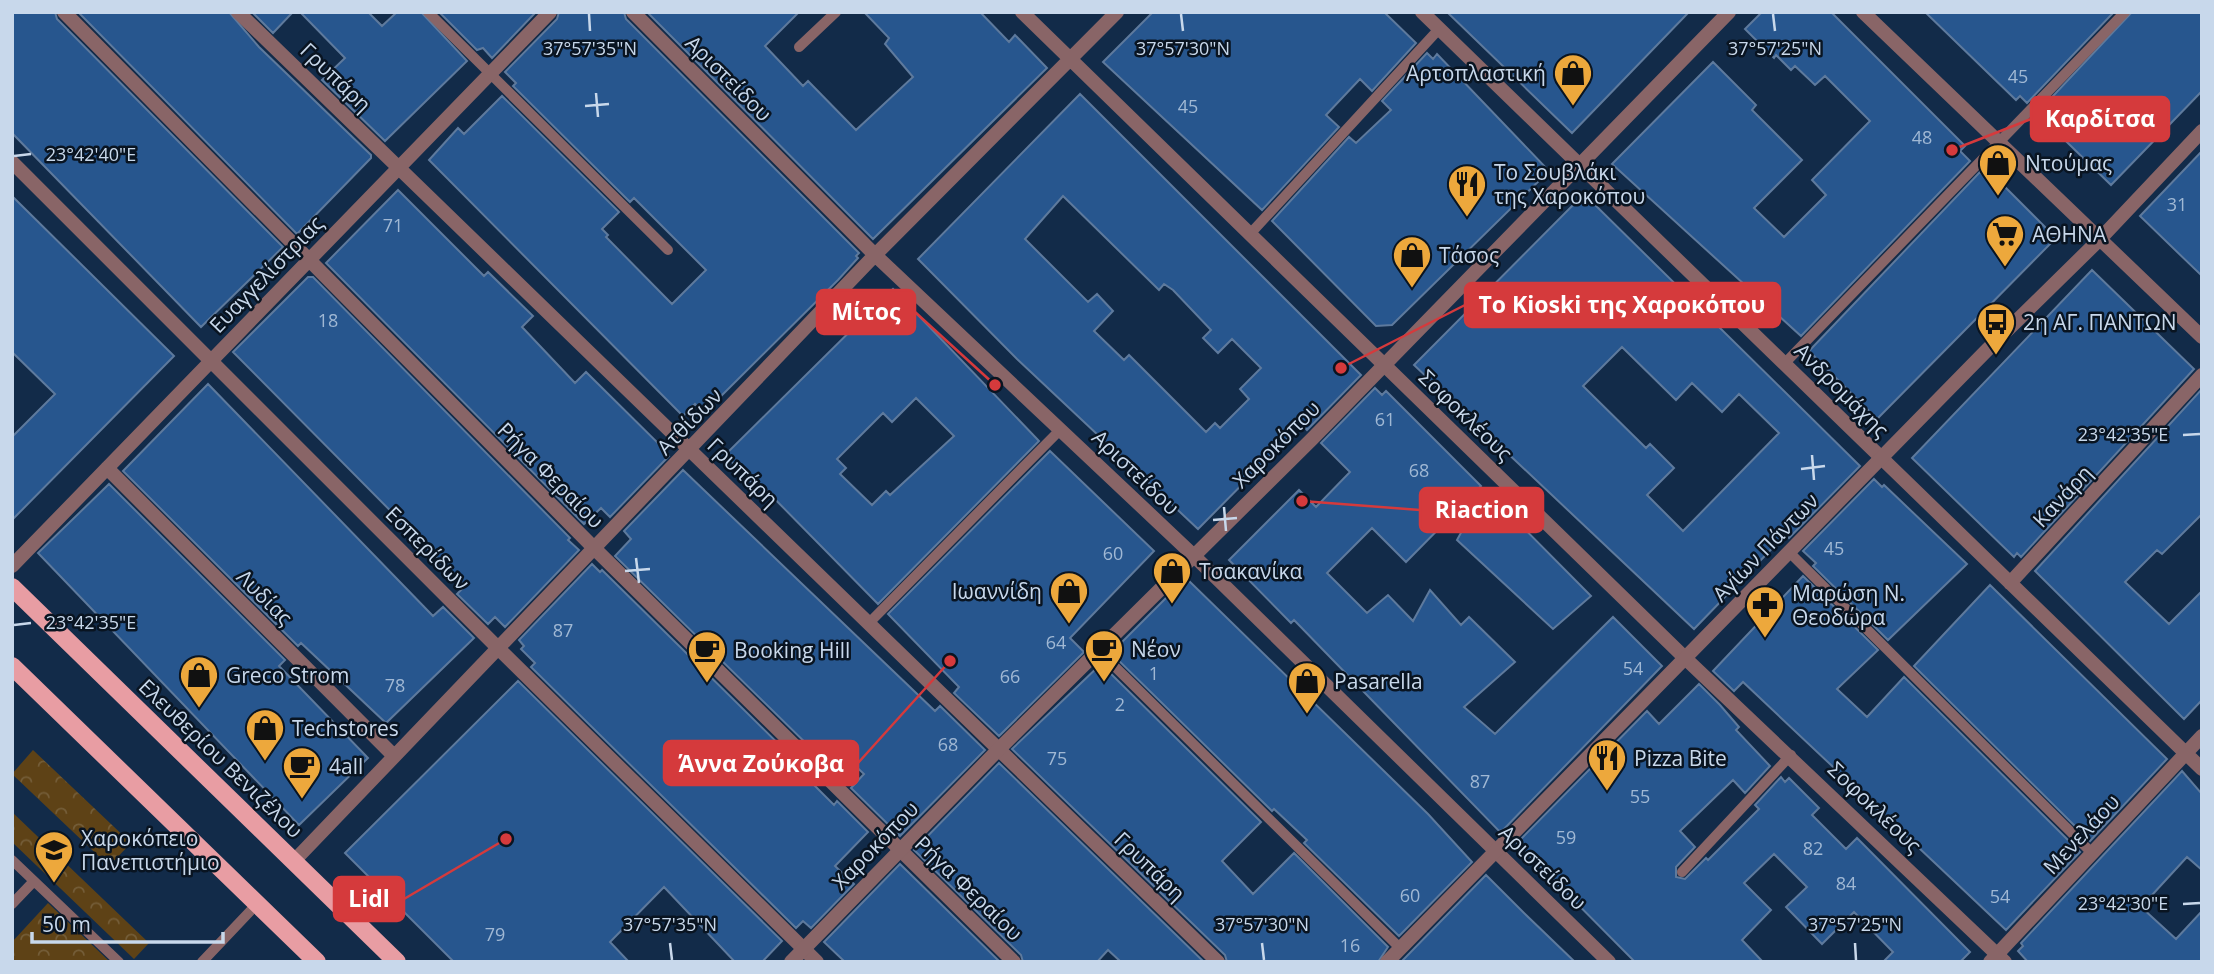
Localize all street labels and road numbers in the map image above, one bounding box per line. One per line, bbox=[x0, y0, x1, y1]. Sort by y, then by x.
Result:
street label: Αριστείδου bbox=[680, 29, 778, 127]
street label: Γρυπάρη bbox=[294, 36, 378, 118]
street label: Ευαγγελίστριας bbox=[203, 209, 329, 339]
street label: Ανδρομάχης bbox=[1789, 337, 1895, 443]
street label: Σοφοκλέους bbox=[1413, 363, 1519, 467]
street label: Ατθίδων bbox=[650, 381, 728, 461]
street label: Χαροκόπου bbox=[1226, 394, 1326, 494]
street label: Ρήγα Φεραίου bbox=[492, 416, 610, 534]
street label: Αριστείδου bbox=[1086, 423, 1186, 521]
street label: Γρυπάρη bbox=[701, 431, 785, 513]
street label: Κανάρη bbox=[2026, 459, 2098, 533]
street label: Αγίων Πάντων bbox=[1706, 486, 1824, 608]
street label: Εσπερίδων bbox=[380, 500, 476, 596]
street label: Λυδίας bbox=[231, 563, 299, 631]
street label: Ελευθερίου Βενιζέλου bbox=[133, 672, 309, 844]
street label: Σοφοκλέους bbox=[1822, 755, 1928, 859]
street label: Μενελάου bbox=[2037, 788, 2125, 880]
street label: Χαροκόπου bbox=[826, 795, 924, 895]
street label: Αριστείδου bbox=[1493, 818, 1593, 916]
street label: Γρυπάρη bbox=[1108, 825, 1192, 907]
street label: Ρήγα Φεραίου bbox=[909, 830, 1029, 946]

